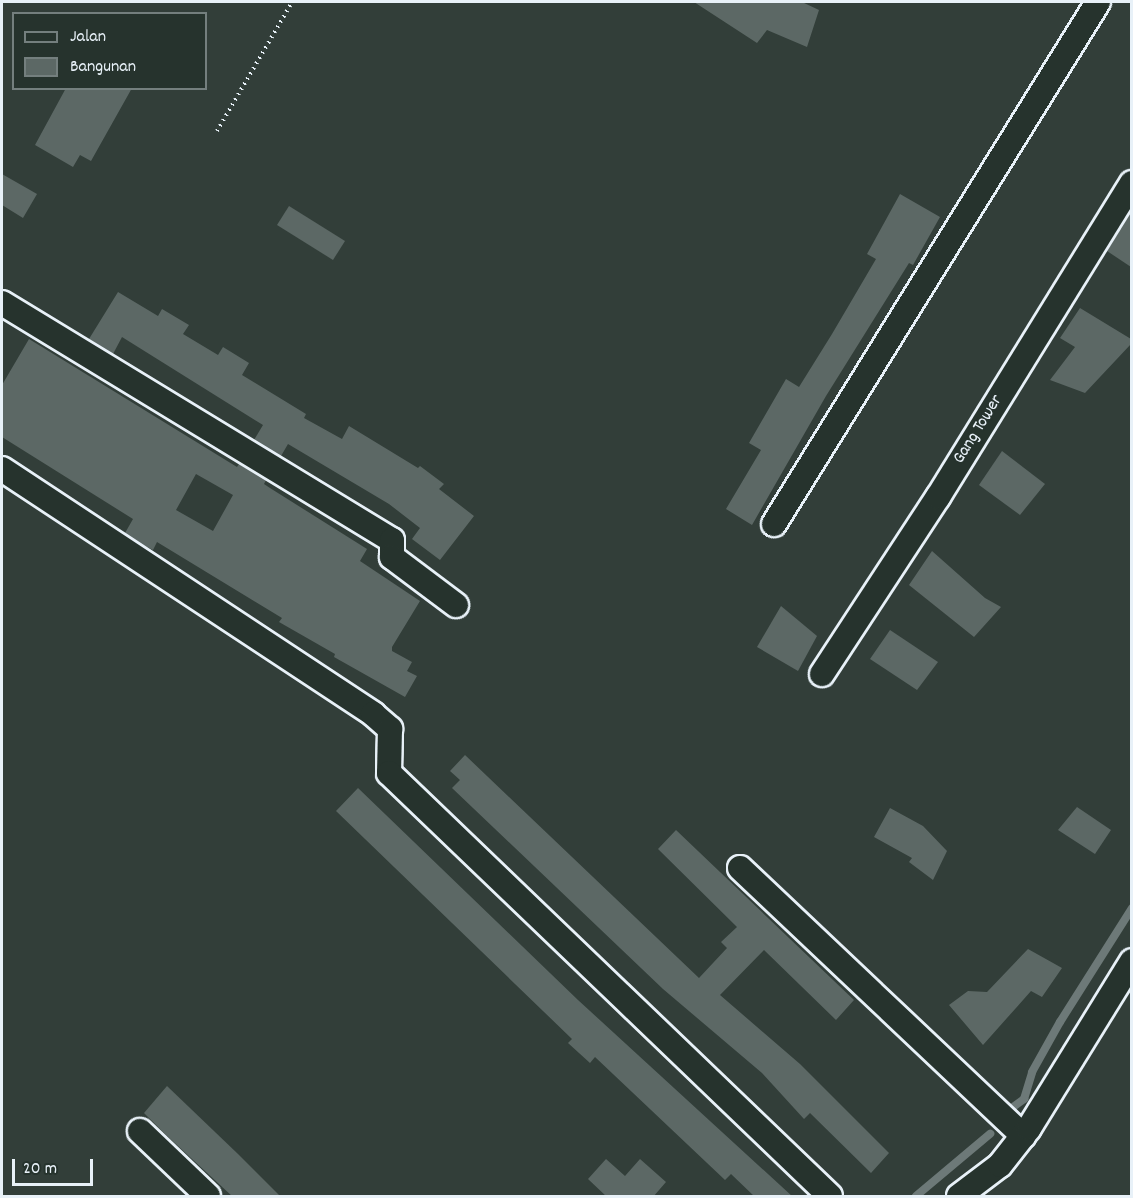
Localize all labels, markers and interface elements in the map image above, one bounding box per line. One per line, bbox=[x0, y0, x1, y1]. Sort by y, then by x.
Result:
legend bbox=[12, 12, 207, 90]
text: Jalan bbox=[70, 25, 106, 50]
text: Bangunan bbox=[70, 55, 136, 80]
street label: Gang Tower bbox=[949, 391, 1009, 469]
scale bar bbox=[15, 1147, 96, 1185]
text: 20 m bbox=[23, 1157, 57, 1182]

